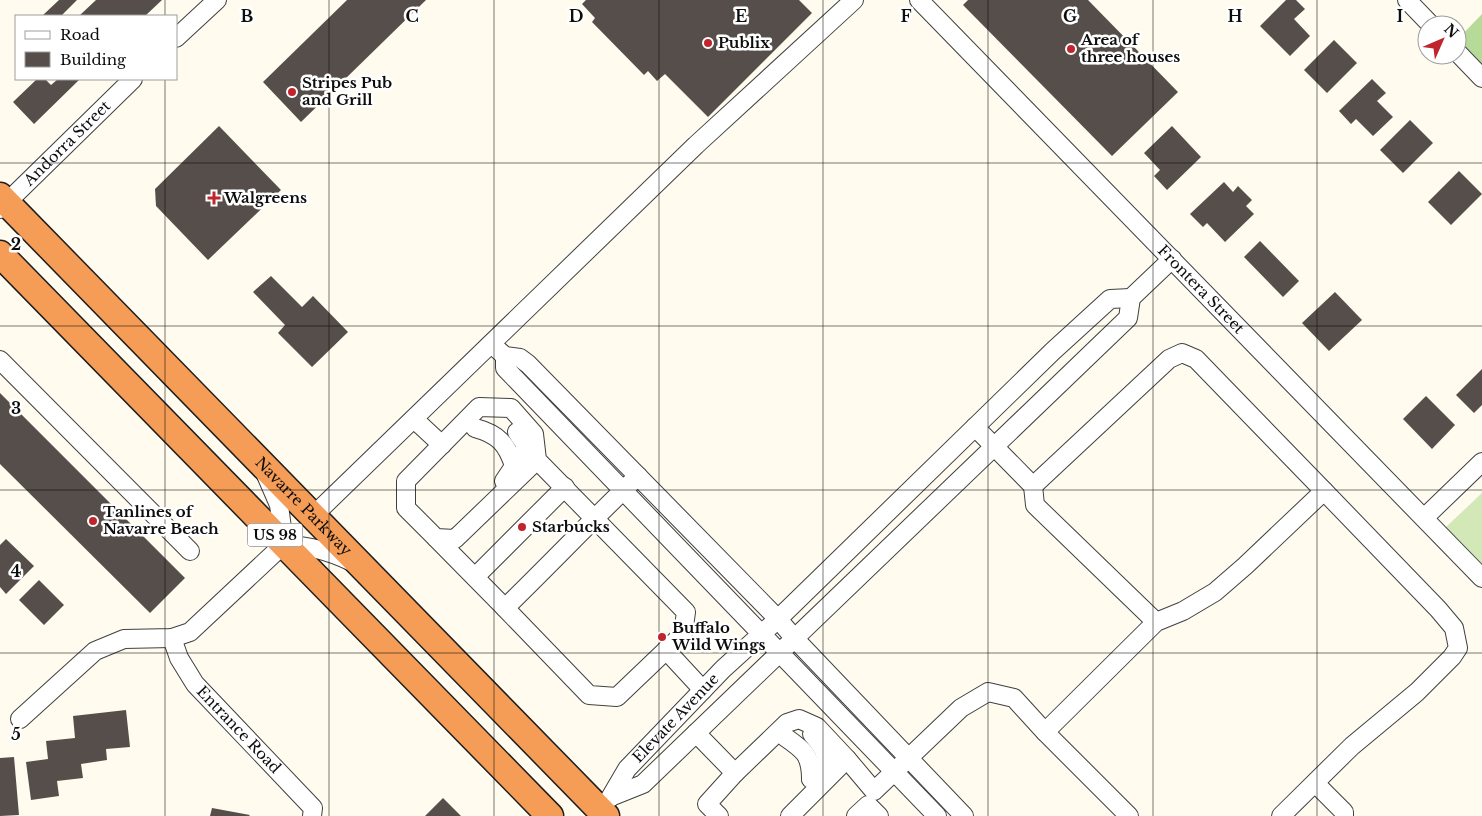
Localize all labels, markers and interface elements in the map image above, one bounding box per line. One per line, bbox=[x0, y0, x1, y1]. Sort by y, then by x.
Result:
text: B bbox=[241, 6, 254, 26]
text: C bbox=[405, 6, 419, 26]
text: D bbox=[569, 6, 583, 26]
text: E bbox=[735, 6, 747, 26]
text: F bbox=[900, 6, 912, 26]
text: G bbox=[1063, 6, 1077, 26]
text: H bbox=[1227, 6, 1243, 26]
text: I bbox=[1397, 6, 1404, 26]
legend bbox=[15, 15, 178, 80]
north arrow bbox=[1417, 15, 1467, 65]
text: N bbox=[1440, 20, 1462, 42]
text: Road bbox=[60, 25, 100, 44]
place label: Area of three houses bbox=[1080, 30, 1180, 66]
place label: Publix bbox=[718, 33, 770, 52]
marker: Publix bbox=[702, 37, 714, 49]
marker: Area of three houses bbox=[1065, 43, 1077, 55]
text: Building bbox=[60, 50, 127, 69]
place label: Stripes Pub and Grill bbox=[302, 73, 392, 109]
marker: Stripes Pub and Grill bbox=[286, 86, 298, 98]
street label: Andorra Street bbox=[19, 96, 114, 190]
place label: Walgreens bbox=[223, 188, 307, 207]
marker: Walgreens bbox=[208, 192, 220, 204]
text: 2 bbox=[11, 234, 21, 254]
street label: Frontera Street bbox=[1154, 241, 1249, 338]
text: 3 bbox=[11, 398, 21, 418]
street label: Navarre Parkway bbox=[251, 453, 356, 560]
place label: Tanlines of Navarre Beach bbox=[103, 502, 219, 538]
marker: Tanlines of Navarre Beach bbox=[87, 515, 99, 527]
place label: Starbucks bbox=[532, 517, 610, 536]
marker: Starbucks bbox=[516, 521, 528, 533]
road number: US 98 bbox=[248, 524, 302, 546]
text: 4 bbox=[11, 561, 21, 581]
place label: Buffalo Wild Wings bbox=[671, 618, 765, 654]
marker: Buffalo Wild Wings bbox=[656, 631, 668, 643]
street label: Elevate Avenue bbox=[628, 669, 723, 767]
street label: Entrance Road bbox=[193, 682, 285, 777]
text: 5 bbox=[11, 724, 21, 744]

